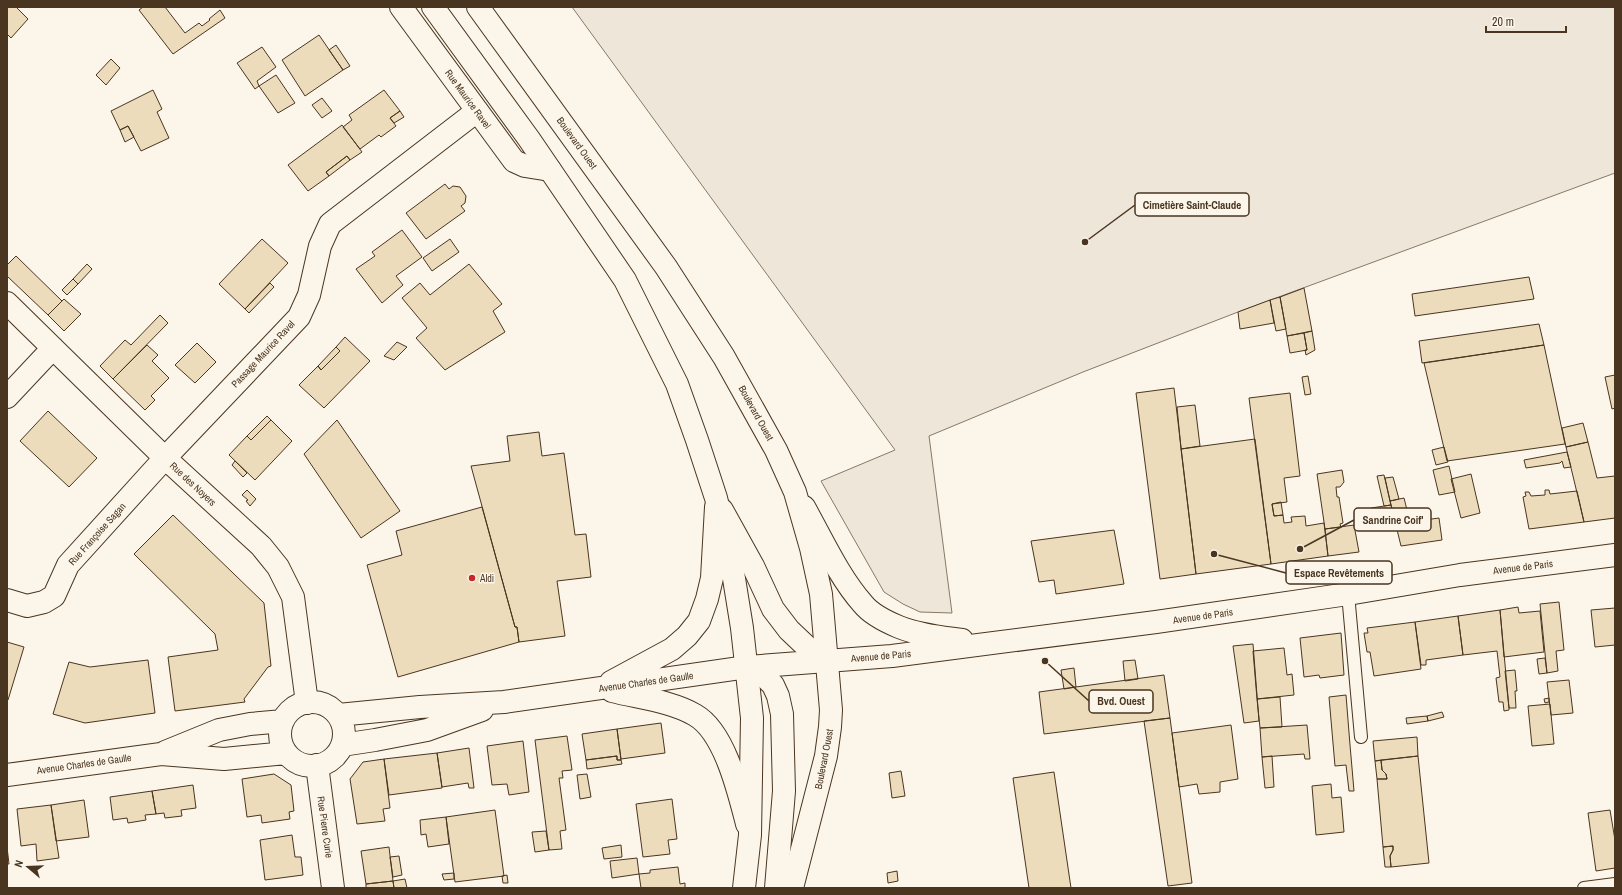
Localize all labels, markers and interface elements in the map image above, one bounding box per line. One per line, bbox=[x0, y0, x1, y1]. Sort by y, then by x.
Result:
scale bar bbox=[1486, 8, 1566, 34]
text: 20 m bbox=[1492, 14, 1514, 30]
street label: Rue Maurice Ravel bbox=[442, 67, 494, 131]
street label: Boulevard Ouest bbox=[554, 114, 601, 172]
callout: Cimetière Saint-Claude bbox=[1135, 193, 1249, 216]
text: Cimetière Saint-Claude bbox=[1143, 198, 1241, 212]
street label: Passage Maurice Ravel bbox=[229, 318, 298, 390]
street label: Boulevard Ouest bbox=[736, 383, 777, 443]
street label: Rue des Noyers bbox=[167, 459, 219, 509]
street label: Rue Françoise Sagan bbox=[65, 500, 129, 568]
callout: Sandrine Coif' bbox=[1354, 508, 1431, 531]
text: Sandrine Coif' bbox=[1363, 513, 1423, 527]
street label: Avenue de Paris bbox=[1491, 557, 1554, 577]
callout: Espace Revêtements bbox=[1286, 561, 1392, 584]
text: Espace Revêtements bbox=[1294, 566, 1384, 580]
place label: Aldi bbox=[479, 572, 494, 585]
marker: Aldi bbox=[467, 573, 477, 583]
street label: Avenue de Paris bbox=[1171, 605, 1234, 627]
street label: Avenue de Paris bbox=[849, 647, 912, 665]
street label: Avenue Charles de Gaulle bbox=[597, 669, 695, 695]
callout: Bvd. Ouest bbox=[1089, 690, 1153, 713]
text: Bvd. Ouest bbox=[1097, 694, 1145, 708]
street label: Boulevard Ouest bbox=[812, 727, 836, 790]
street label: Avenue Charles de Gaulle bbox=[35, 751, 133, 777]
street label: Rue Pierre Curie bbox=[314, 795, 336, 859]
north arrow bbox=[8, 847, 48, 887]
text: N bbox=[11, 858, 26, 869]

